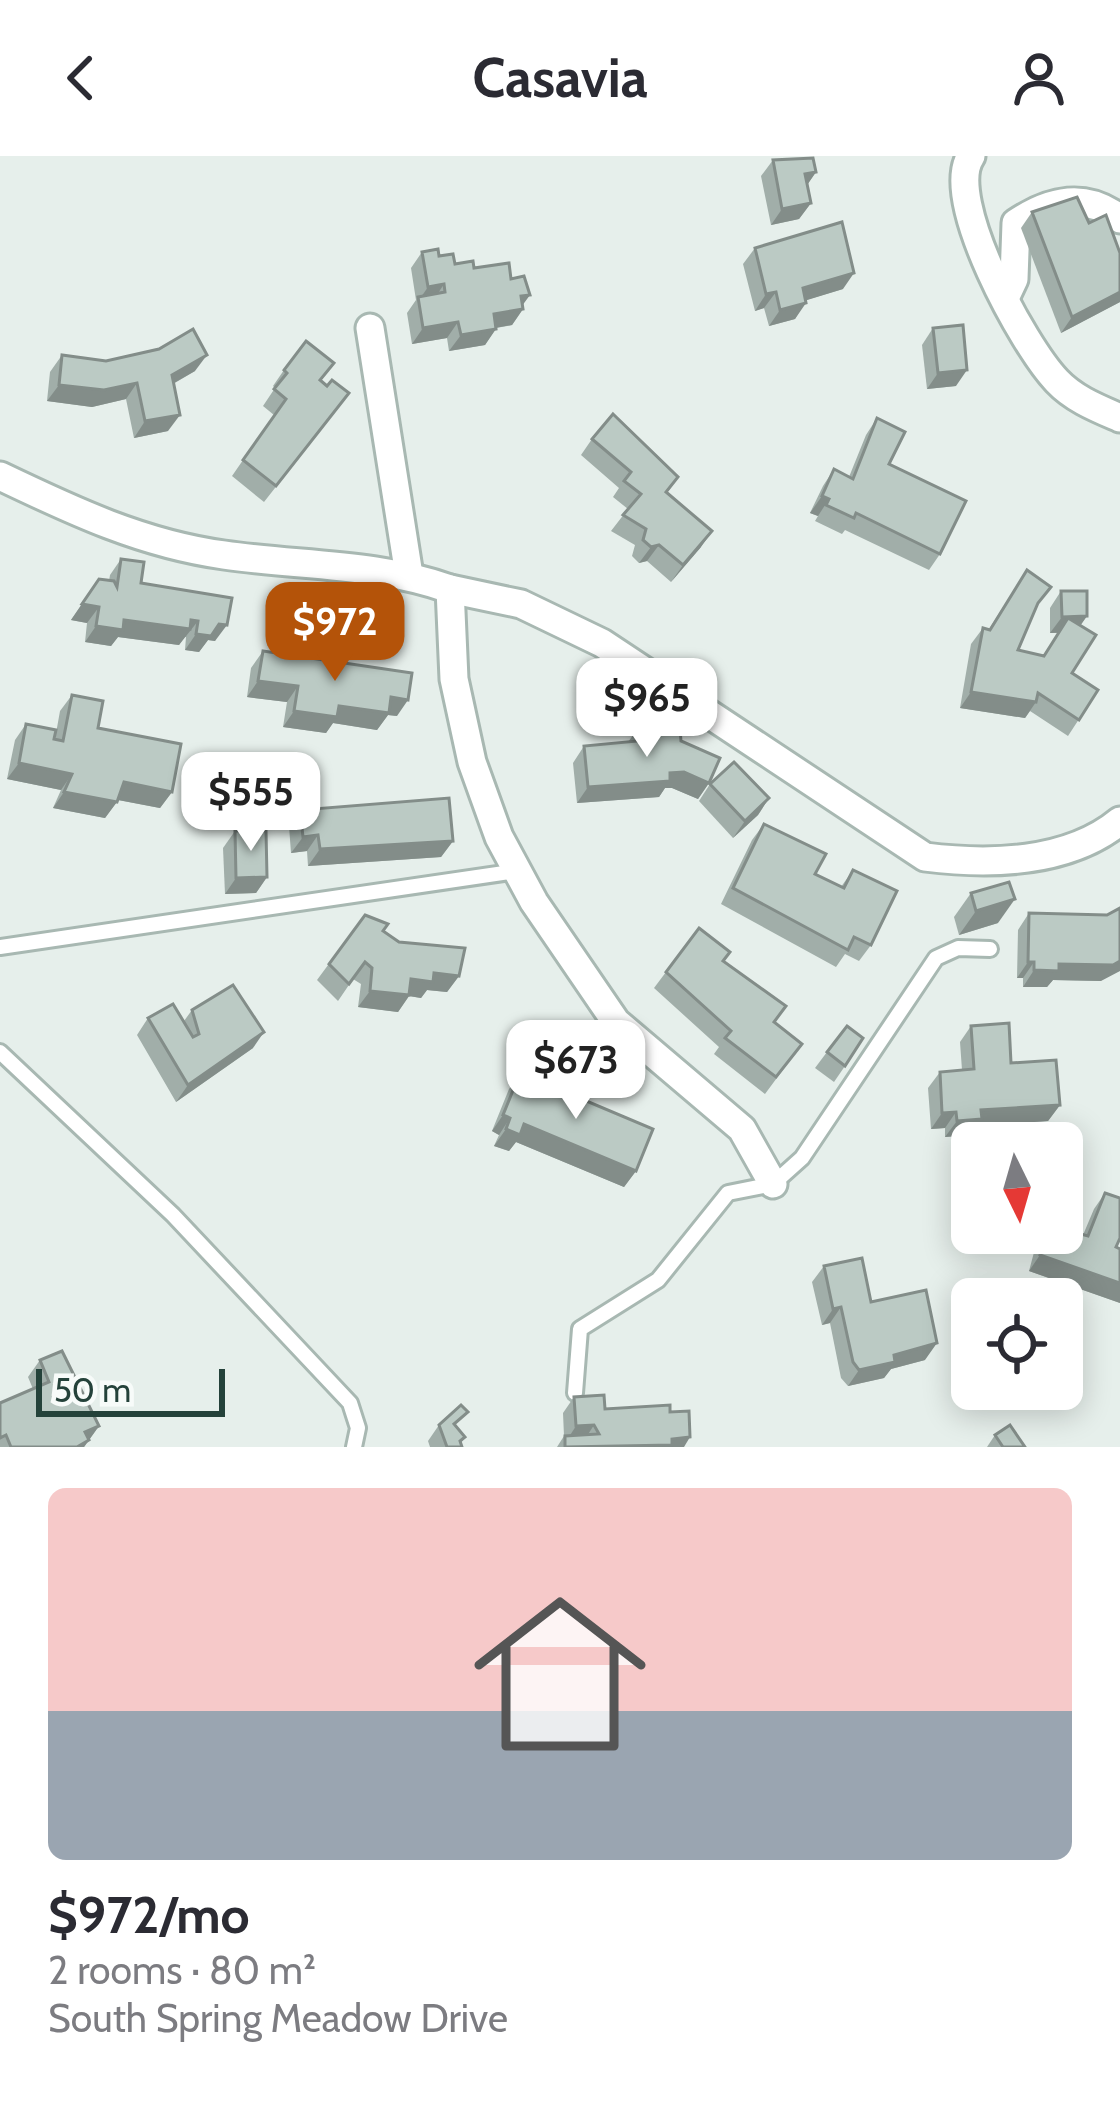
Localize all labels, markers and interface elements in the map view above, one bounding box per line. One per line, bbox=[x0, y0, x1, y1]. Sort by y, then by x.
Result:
icon: back bbox=[48, 45, 114, 111]
text: Casavia bbox=[472, 45, 648, 111]
icon: person bbox=[1006, 45, 1072, 111]
pin: $972 bbox=[264, 582, 406, 684]
text: $972 bbox=[292, 597, 378, 645]
pin: $965 bbox=[576, 658, 718, 760]
text: $965 bbox=[603, 673, 691, 721]
pin: $555 bbox=[180, 752, 322, 854]
text: $555 bbox=[208, 767, 294, 815]
pin: $673 bbox=[505, 1020, 647, 1122]
text: $673 bbox=[533, 1035, 619, 1083]
north arrow bbox=[951, 1122, 1083, 1254]
map controls bbox=[951, 1122, 1083, 1410]
button: locate bbox=[951, 1278, 1083, 1410]
scale bar bbox=[36, 1363, 225, 1416]
text: 50 m bbox=[54, 1370, 131, 1410]
icon: home bbox=[452, 1566, 668, 1782]
text: $972/mo bbox=[48, 1884, 250, 1946]
text: 2 rooms · 80 m² bbox=[48, 1946, 316, 1994]
text: South Spring Meadow Drive bbox=[48, 1994, 508, 2042]

